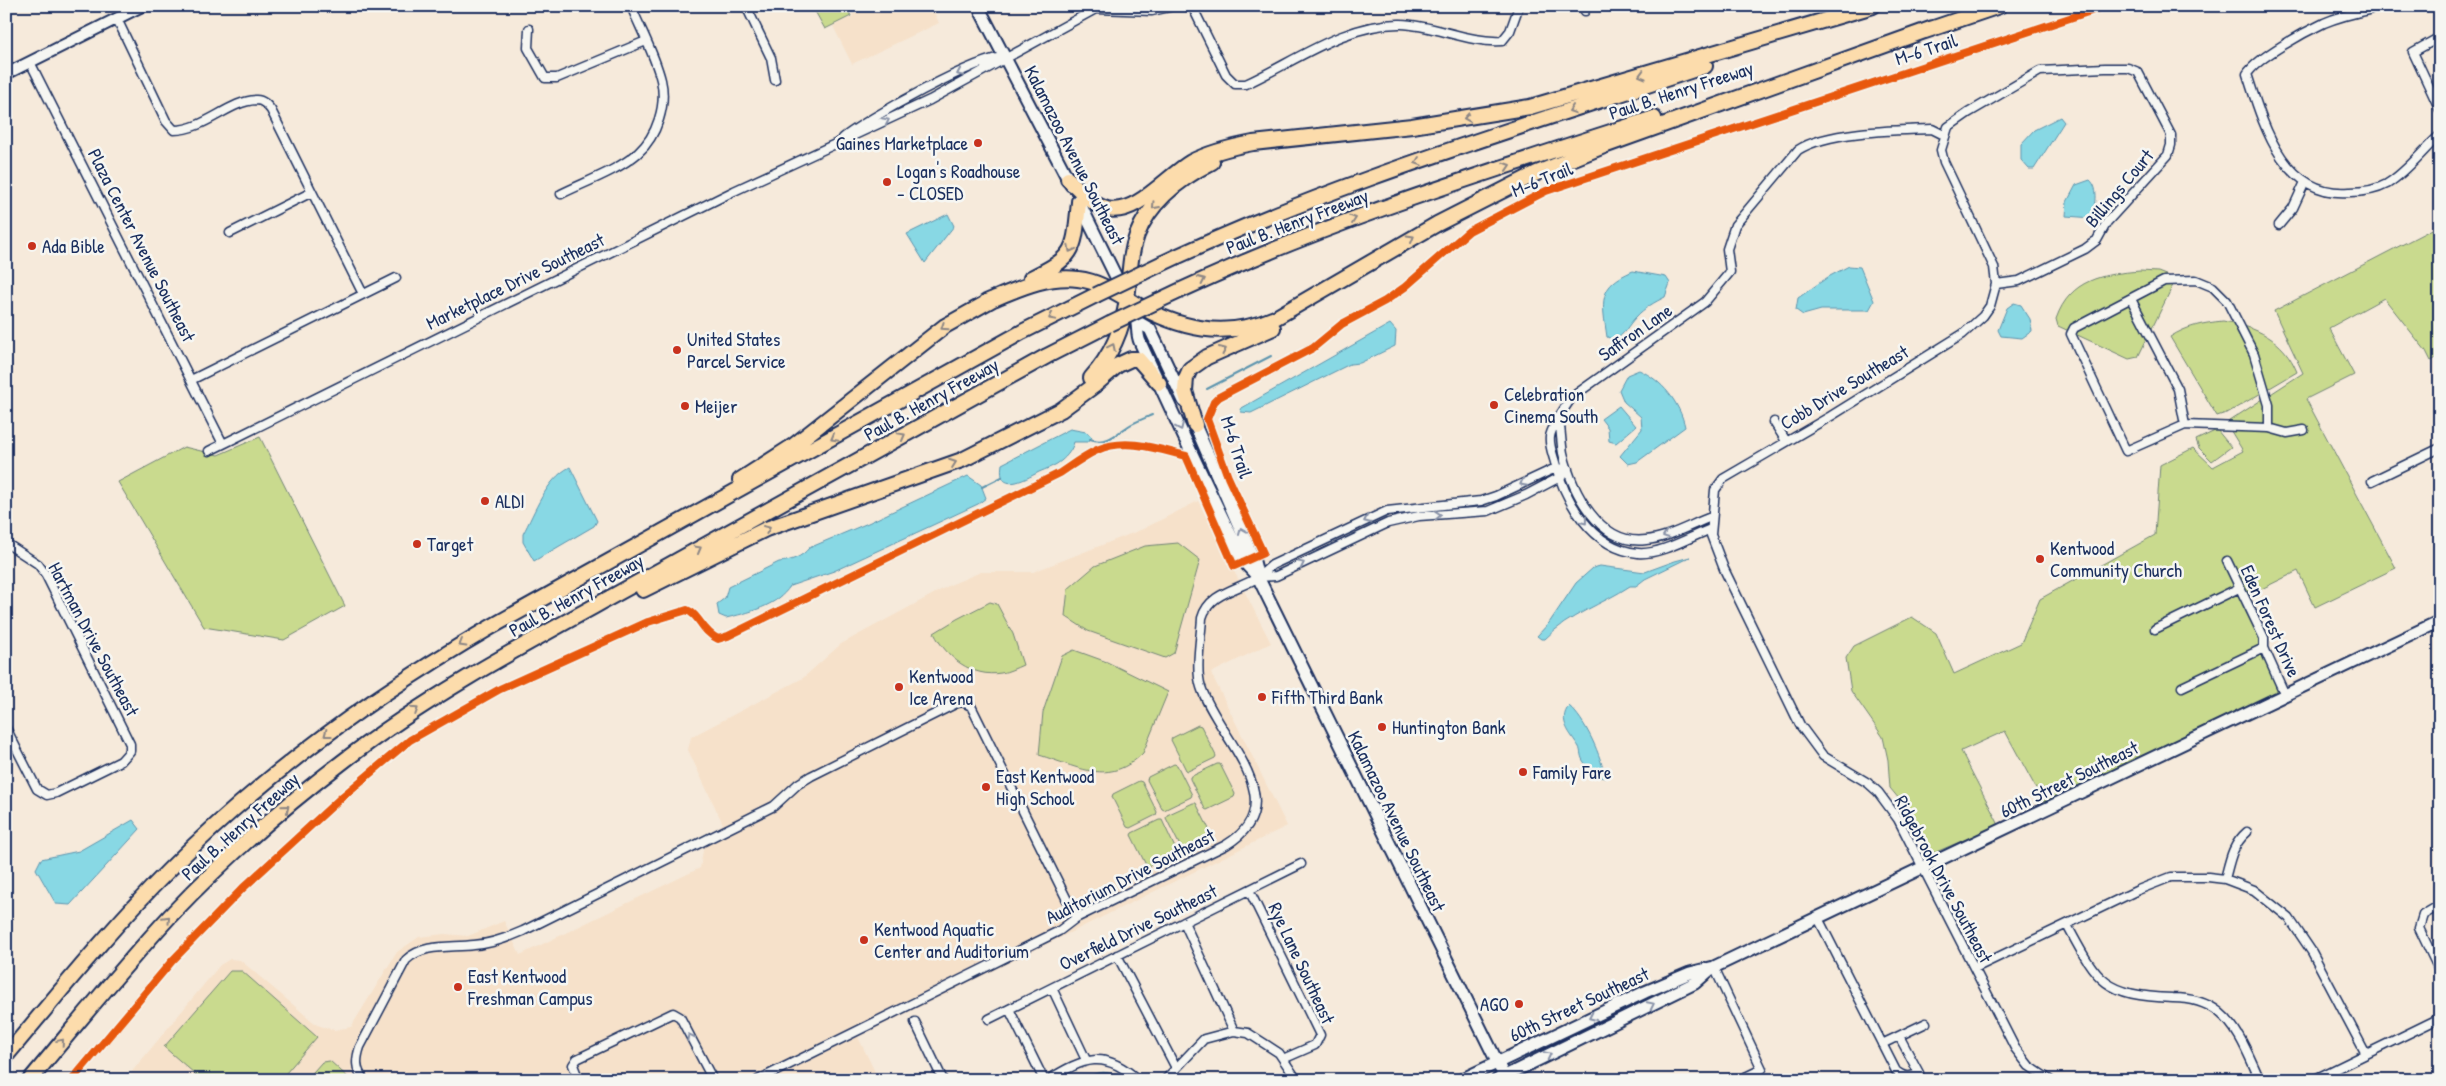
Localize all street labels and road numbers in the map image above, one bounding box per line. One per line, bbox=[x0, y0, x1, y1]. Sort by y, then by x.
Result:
street label: M-6 Trail bbox=[1892, 26, 1961, 71]
street label: Paul B. Henry Freeway bbox=[1606, 54, 1756, 126]
street label: Kalamazoo Avenue Southeast bbox=[1018, 61, 1132, 250]
street label: Billings Court bbox=[2079, 143, 2160, 233]
street label: Plaza Center Avenue Southeast bbox=[82, 144, 202, 347]
street label: M-6 Trail bbox=[1508, 155, 1577, 203]
street label: Paul B. Henry Freeway bbox=[1222, 182, 1372, 260]
street label: Marketplace Drive Southeast bbox=[421, 226, 609, 336]
street label: Saffron Lane bbox=[1593, 297, 1678, 367]
street label: Cobb Drive Southeast bbox=[1775, 338, 1913, 436]
street label: Paul B. Henry Freeway bbox=[859, 351, 1003, 447]
street label: M-6 Trail bbox=[1215, 413, 1260, 482]
street label: Paul B. Henry Freeway bbox=[504, 547, 648, 643]
street label: Hartman Drive Southeast bbox=[42, 557, 146, 721]
street label: Eden Forest Drive bbox=[2235, 561, 2307, 681]
street label: Kalamazoo Avenue Southeast bbox=[1342, 726, 1452, 916]
street label: 60th Street Southeast bbox=[1995, 734, 2143, 824]
street label: Paul B. Henry Freeway bbox=[175, 766, 305, 886]
street label: Ridgebrook Drive Southeast bbox=[1889, 791, 1999, 968]
street label: Auditorium Drive Southeast bbox=[1041, 822, 1219, 930]
street label: Overfield Drive Southeast bbox=[1055, 877, 1222, 977]
street label: Rye Lane Southeast bbox=[1263, 898, 1342, 1028]
street label: 60th Street Southeast bbox=[1505, 960, 1653, 1048]

